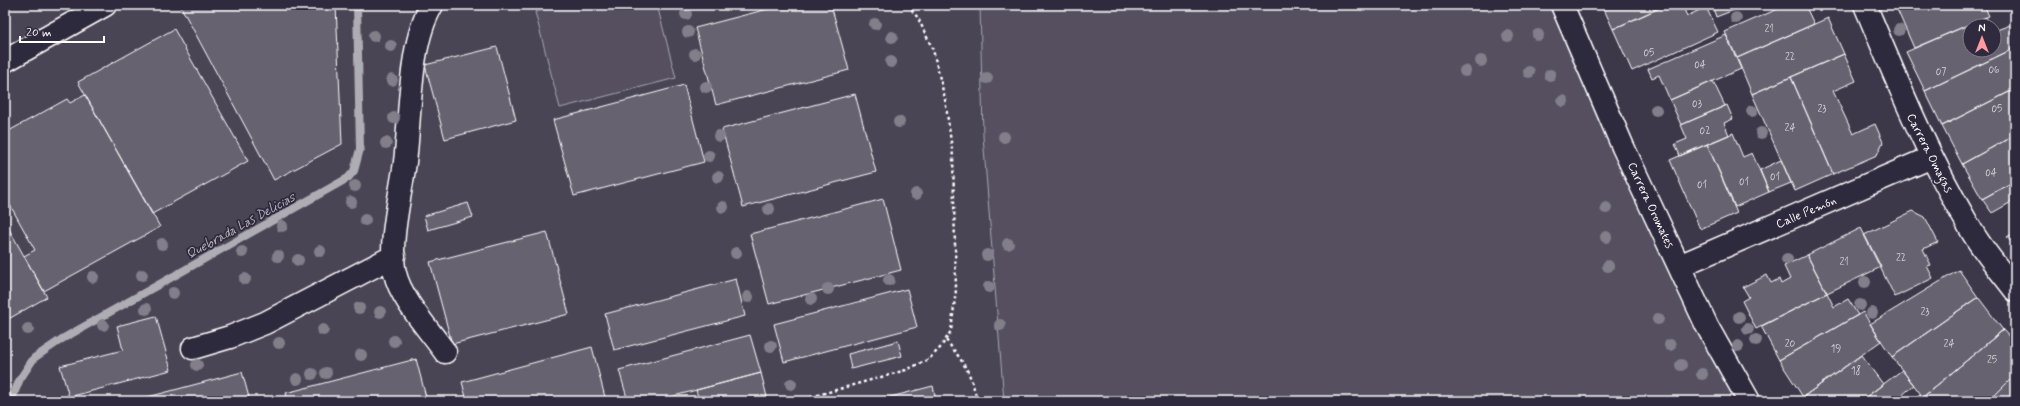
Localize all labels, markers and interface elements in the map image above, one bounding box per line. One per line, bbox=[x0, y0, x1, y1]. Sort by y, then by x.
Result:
scale bar bbox=[20, 18, 104, 44]
north arrow bbox=[1962, 18, 2002, 58]
text: N bbox=[1978, 22, 1986, 36]
house number: 21 bbox=[1764, 23, 1774, 36]
text: 20 m bbox=[26, 25, 52, 41]
house number: 05 bbox=[1644, 47, 1654, 60]
house number: 22 bbox=[1785, 51, 1795, 64]
house number: 04 bbox=[1694, 59, 1706, 72]
house number: 06 bbox=[1988, 64, 2000, 77]
house number: 07 bbox=[1936, 66, 1946, 79]
house number: 03 bbox=[1692, 98, 1702, 111]
house number: 23 bbox=[1817, 103, 1827, 116]
house number: 05 bbox=[1992, 103, 2002, 116]
street label: Carrera Omagas bbox=[1901, 111, 1956, 196]
house number: 24 bbox=[1785, 122, 1795, 135]
house number: 02 bbox=[1700, 125, 1710, 138]
street label: Carrera Oromates bbox=[1623, 160, 1677, 251]
house number: 04 bbox=[1985, 167, 1997, 180]
house number: 01 bbox=[1770, 171, 1780, 184]
house number: 01 bbox=[1739, 176, 1749, 189]
house number: 01 bbox=[1697, 179, 1707, 192]
water label: Quebrada Las Delicias bbox=[183, 189, 299, 263]
street label: Calle Pemón bbox=[1774, 193, 1839, 233]
house number: 22 bbox=[1896, 252, 1906, 265]
house number: 21 bbox=[1839, 256, 1849, 269]
house number: 23 bbox=[1920, 306, 1930, 319]
house number: 20 bbox=[1785, 338, 1796, 351]
house number: 24 bbox=[1944, 338, 1954, 351]
house number: 19 bbox=[1831, 343, 1841, 356]
house number: 25 bbox=[1987, 354, 1997, 367]
house number: 18 bbox=[1851, 364, 1861, 378]

